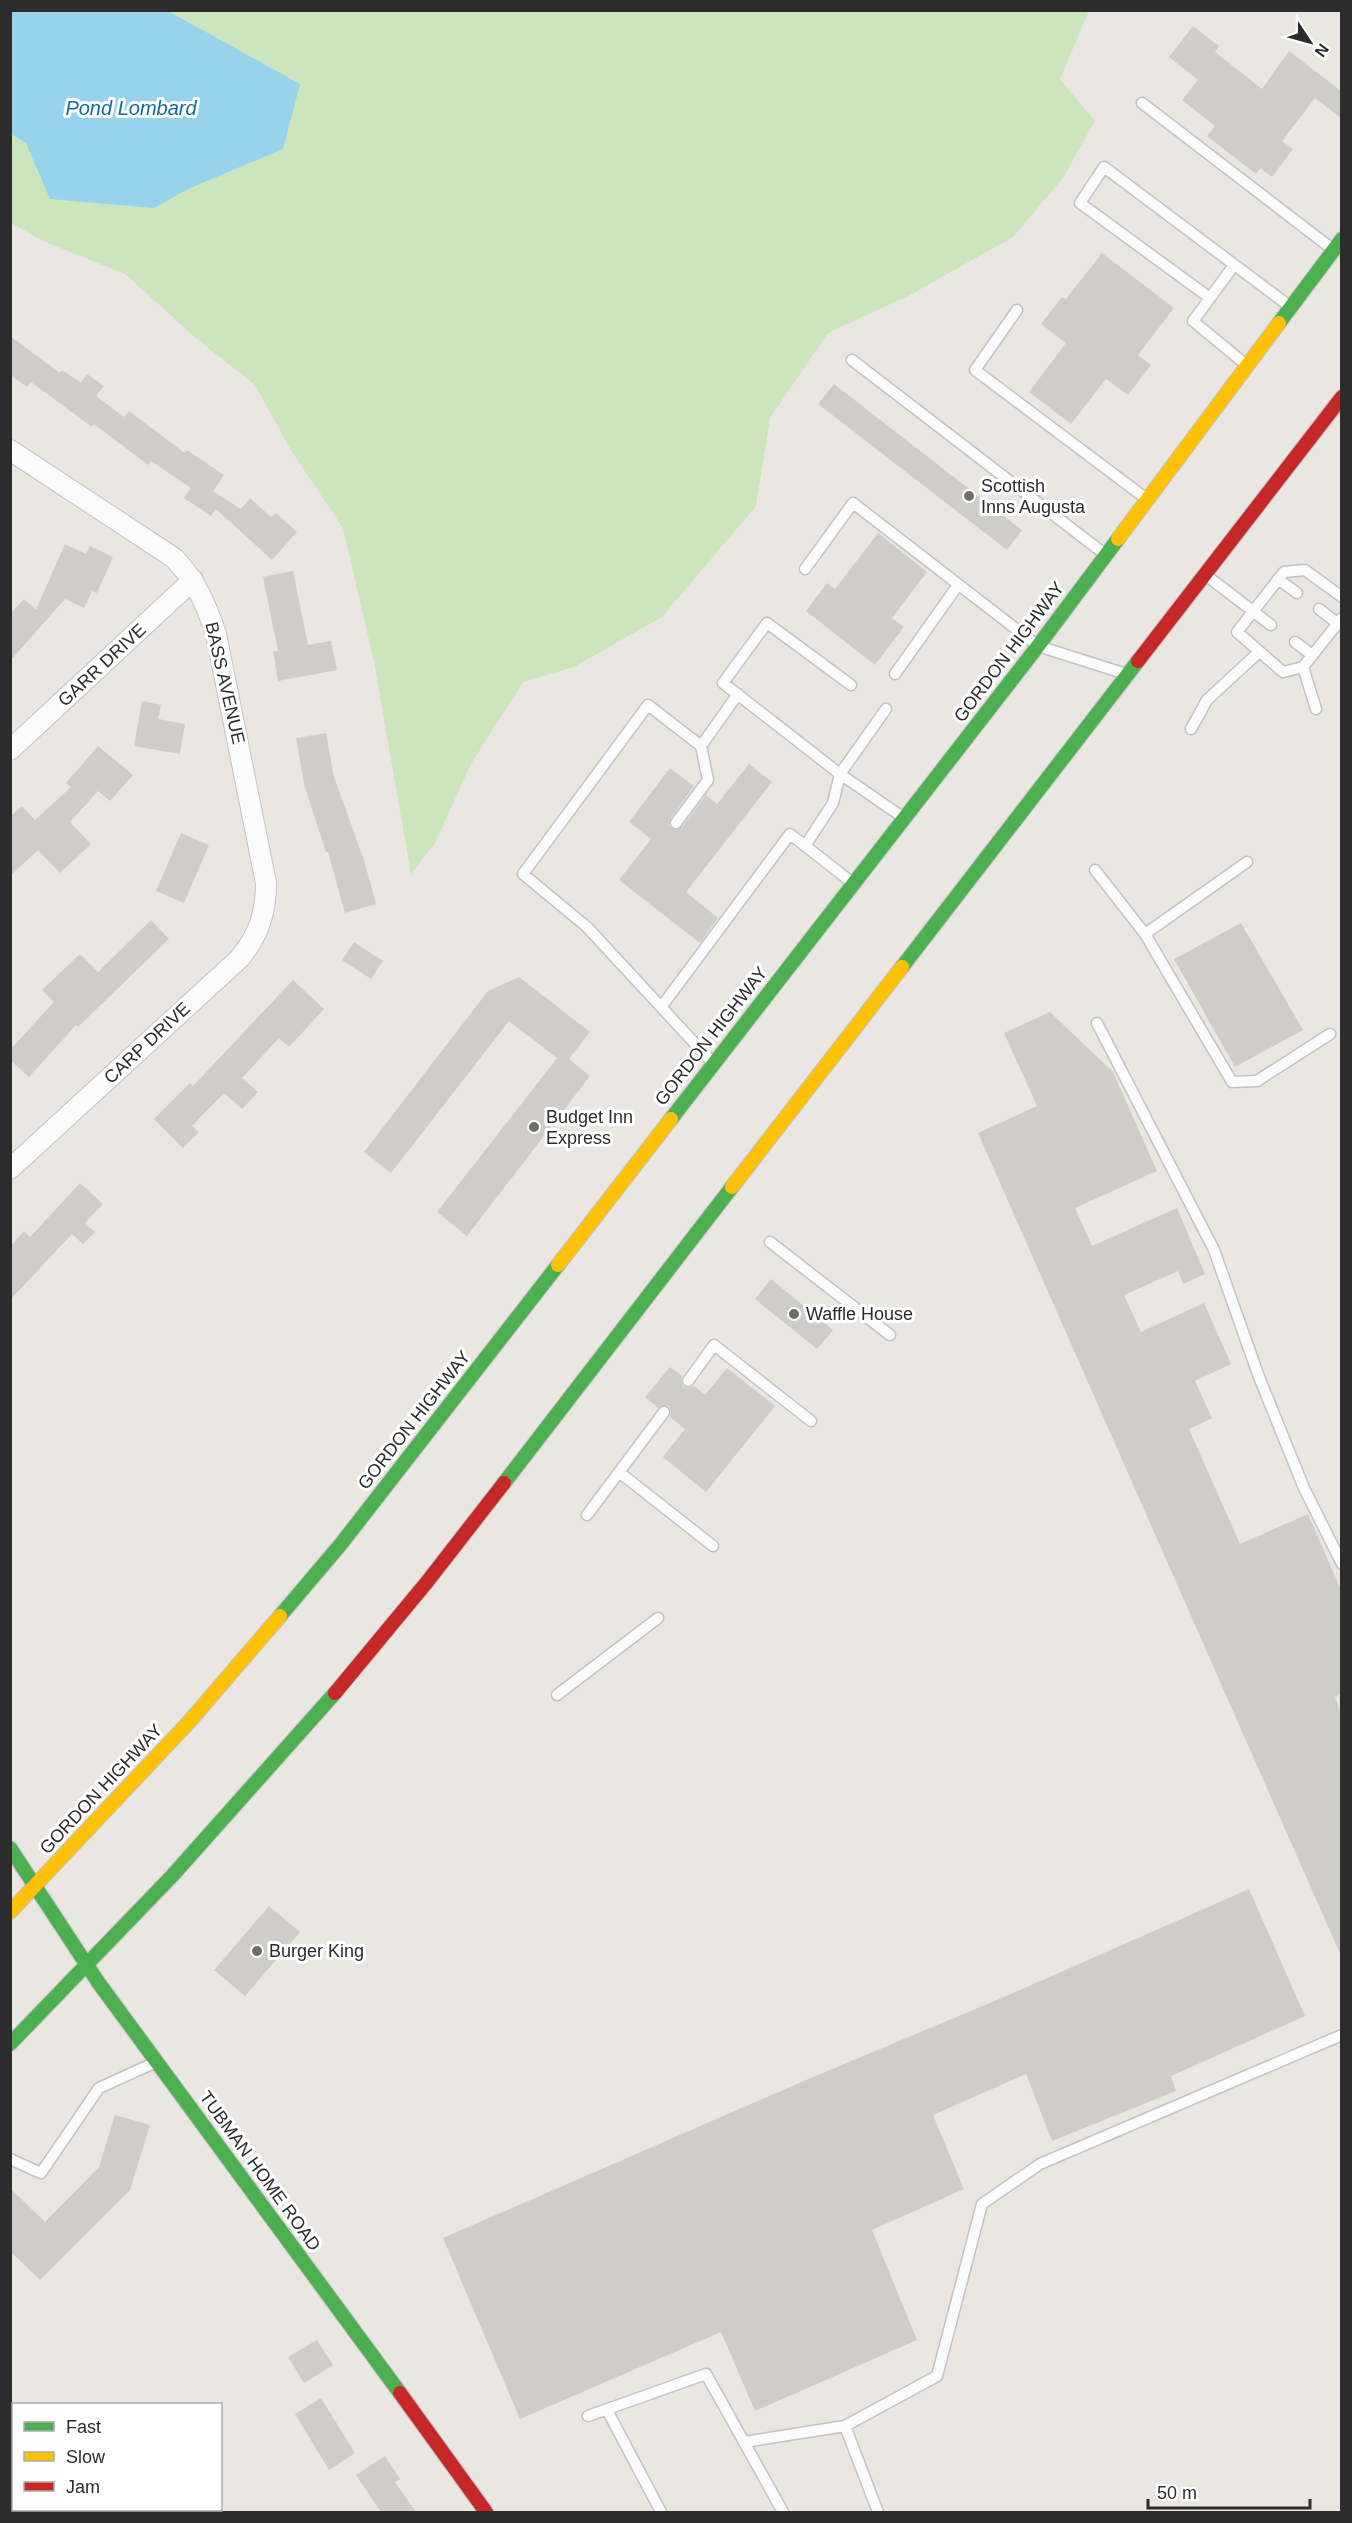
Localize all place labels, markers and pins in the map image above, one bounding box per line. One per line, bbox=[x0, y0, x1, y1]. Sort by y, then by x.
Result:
place label: Scottish Inns Augusta bbox=[981, 476, 1086, 517]
marker: Scottish Inns Augusta bbox=[962, 489, 976, 503]
place label: Budget Inn Express bbox=[546, 1107, 633, 1148]
marker: Budget Inn Express bbox=[527, 1120, 541, 1134]
place label: Waffle House bbox=[806, 1304, 913, 1324]
marker: Waffle House bbox=[787, 1307, 801, 1321]
place label: Burger King bbox=[269, 1941, 364, 1961]
marker: Burger King bbox=[250, 1944, 264, 1958]

